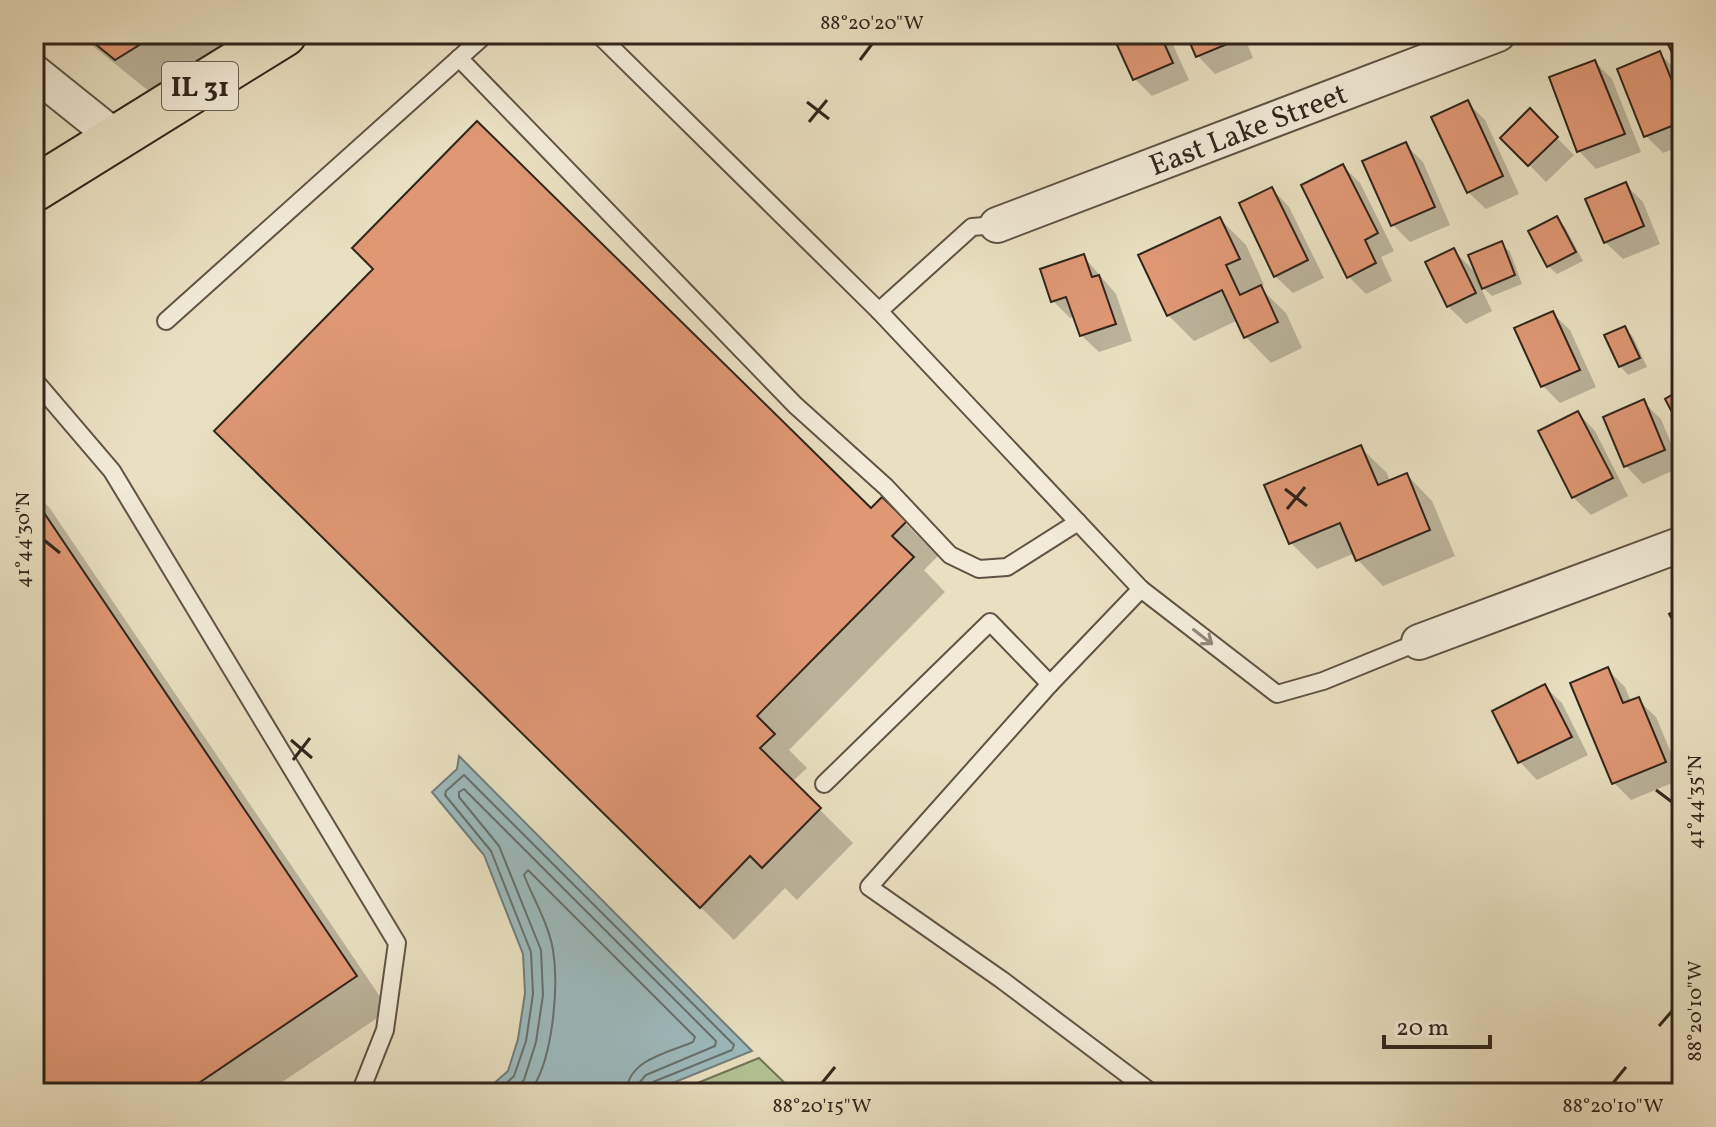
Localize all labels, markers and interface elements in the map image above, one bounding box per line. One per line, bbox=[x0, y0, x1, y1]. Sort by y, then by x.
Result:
text: 88°20'20"W bbox=[820, 10, 924, 38]
road number: IL 31 bbox=[162, 62, 238, 110]
street label: East Lake Street bbox=[1144, 74, 1354, 188]
text: 41°44'30"N bbox=[10, 492, 38, 588]
one-way arrow bbox=[1192, 628, 1213, 645]
text: 41°44'35"N bbox=[1682, 755, 1710, 849]
text: 88°20'10"W bbox=[1682, 960, 1710, 1062]
scale bar bbox=[1384, 999, 1490, 1049]
text: 20 m bbox=[1396, 1012, 1449, 1046]
text: 88°20'15"W bbox=[772, 1093, 872, 1121]
text: 88°20'10"W bbox=[1562, 1093, 1664, 1121]

